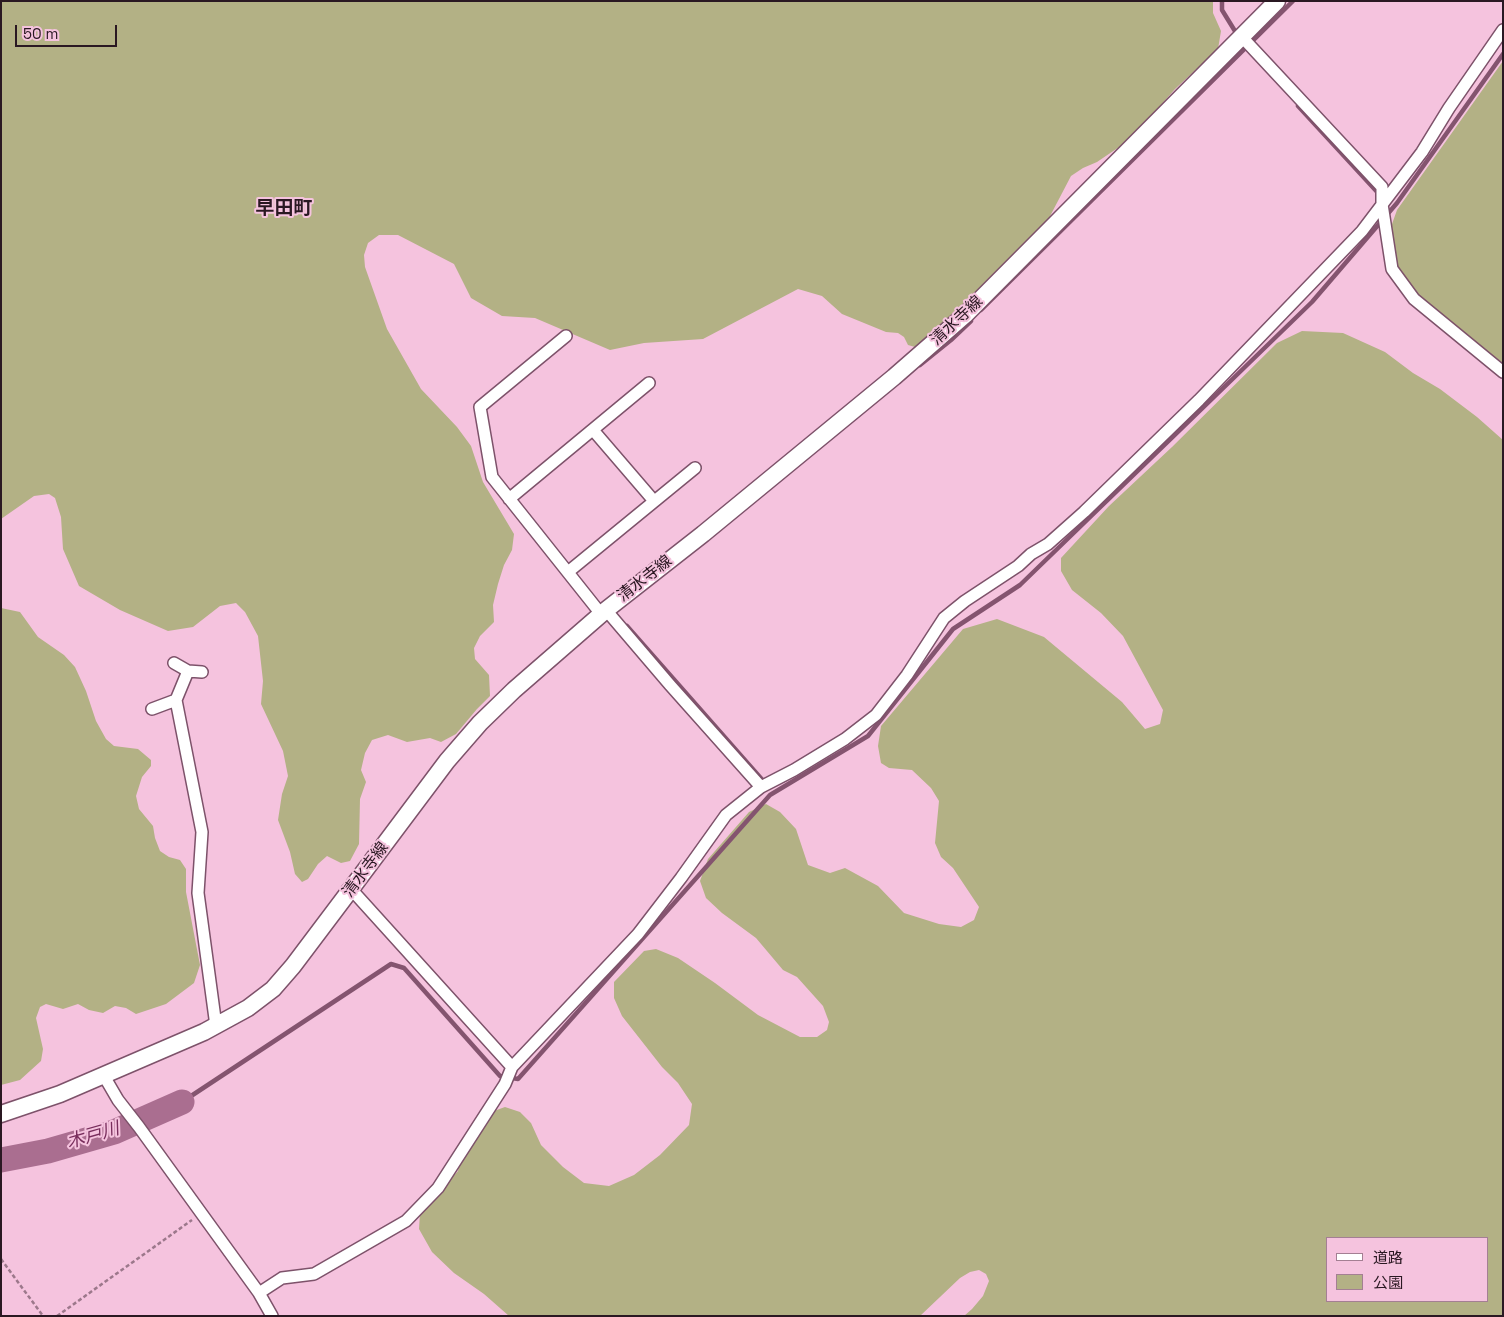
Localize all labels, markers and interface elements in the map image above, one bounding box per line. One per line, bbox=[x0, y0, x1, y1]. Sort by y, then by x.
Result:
scale bar bbox=[18, 15, 120, 47]
text: 50 m bbox=[23, 24, 58, 43]
district label: 早田町 bbox=[256, 198, 312, 220]
street label: 清水寺線 bbox=[927, 292, 987, 350]
street label: 清水寺線 bbox=[614, 552, 676, 606]
street label: 清水寺線 bbox=[339, 839, 393, 901]
water label: 木戸川 bbox=[64, 1118, 122, 1154]
legend bbox=[1326, 1237, 1489, 1302]
text: 道路 bbox=[1373, 1248, 1403, 1267]
text: 公園 bbox=[1373, 1273, 1403, 1292]

